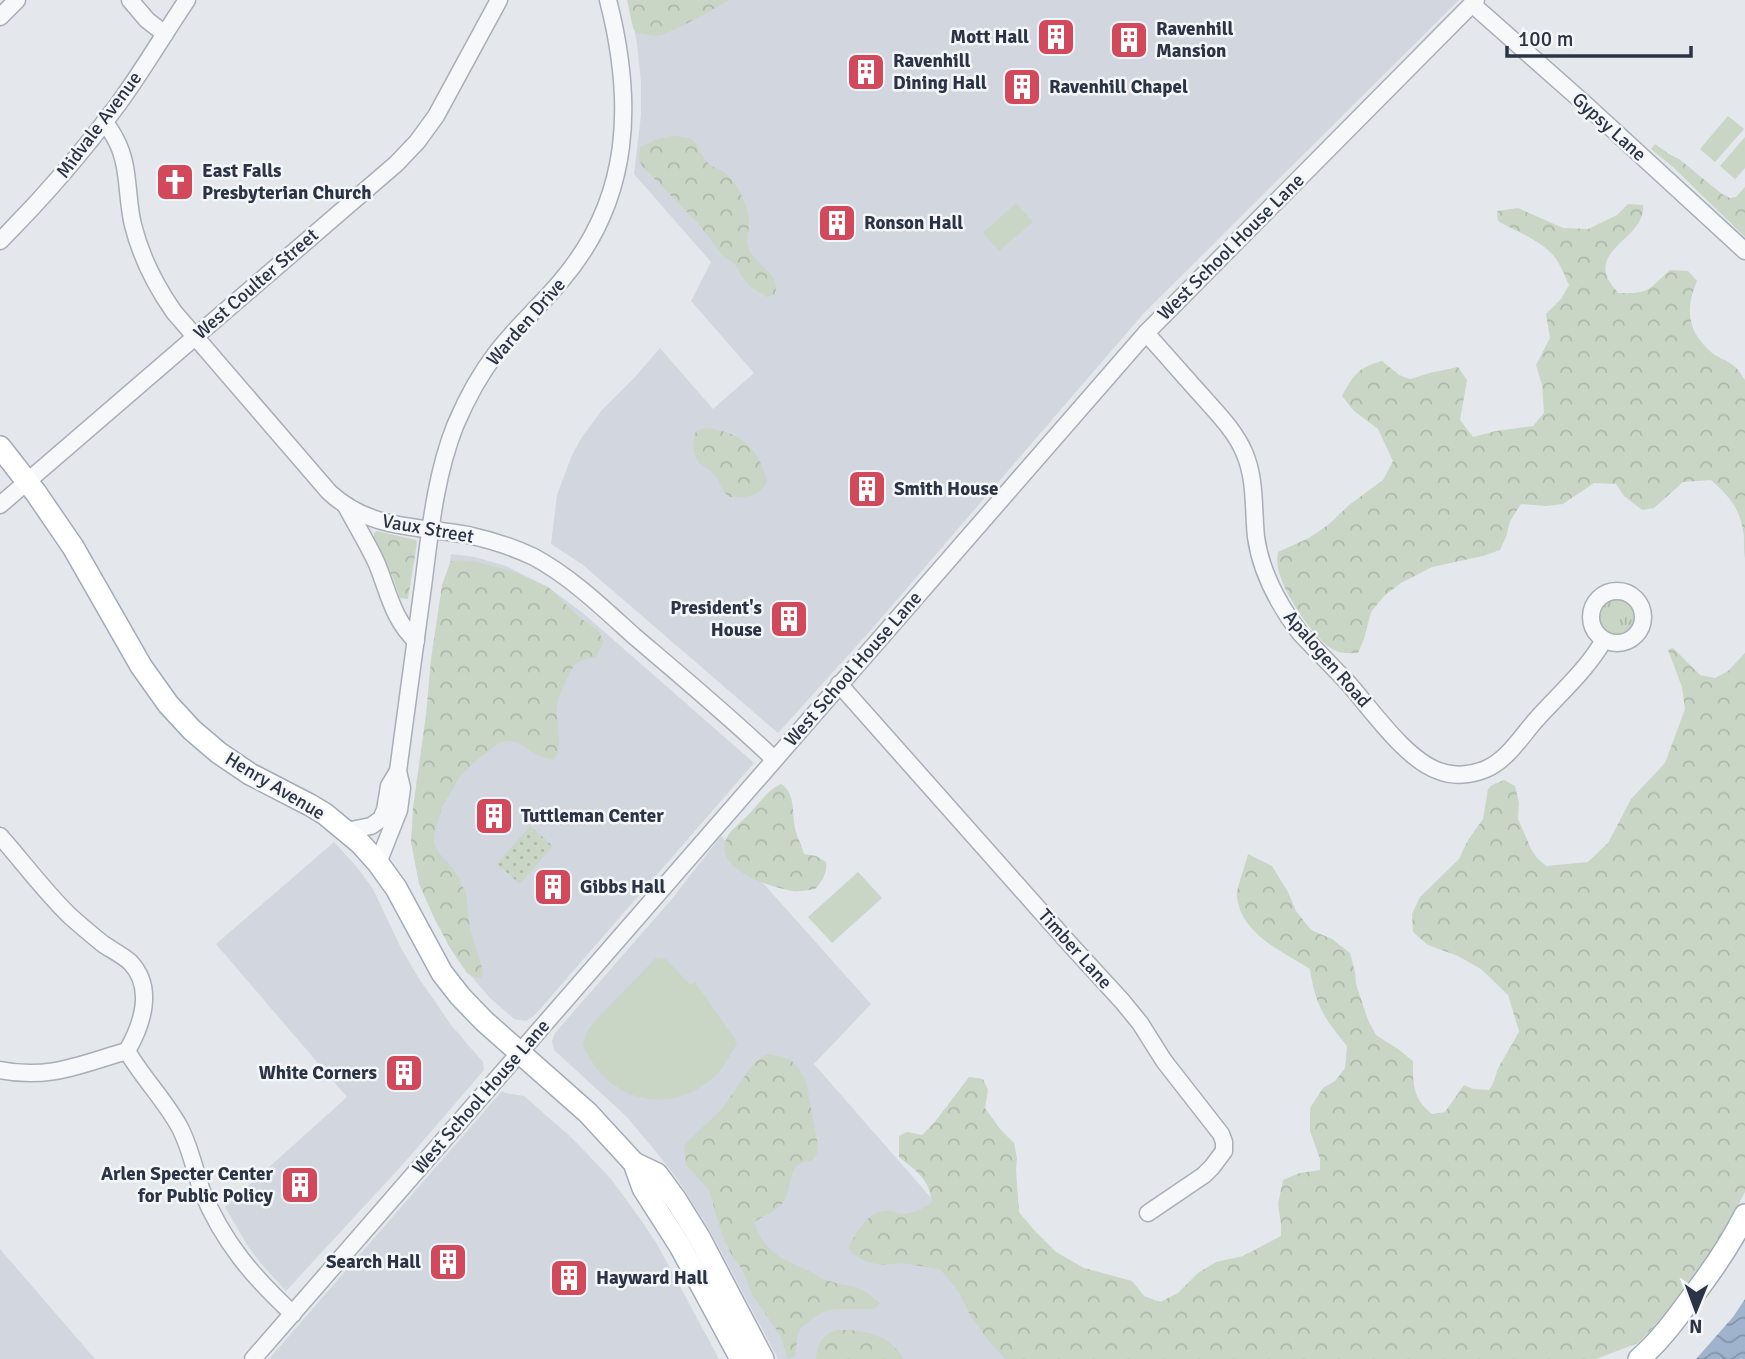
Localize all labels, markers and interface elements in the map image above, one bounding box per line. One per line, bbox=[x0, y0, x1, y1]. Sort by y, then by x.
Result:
scale bar bbox=[1507, 14, 1691, 58]
building icon: Mott Hall bbox=[1035, 16, 1077, 58]
place label: Ravenhill Mansion bbox=[1156, 17, 1234, 63]
building icon: Ravenhill Mansion bbox=[1108, 19, 1150, 61]
place label: Mott Hall bbox=[950, 25, 1029, 49]
text: 100 m bbox=[1518, 26, 1573, 52]
place label: Ravenhill Dining Hall bbox=[893, 49, 987, 95]
building icon: Ravenhill Dining Hall bbox=[845, 51, 887, 93]
building icon: Ravenhill Chapel bbox=[1001, 66, 1043, 108]
street label: Midvale Avenue bbox=[51, 67, 147, 183]
place label: Ravenhill Chapel bbox=[1049, 75, 1188, 99]
street label: Gypsy Lane bbox=[1567, 87, 1651, 167]
place label: East Falls Presbyterian Church bbox=[202, 159, 371, 205]
church icon: East Falls Presbyterian Church bbox=[154, 161, 196, 203]
street label: West School House Lane bbox=[1153, 169, 1309, 325]
building icon: Ronson Hall bbox=[816, 202, 858, 244]
place label: Ronson Hall bbox=[864, 211, 963, 235]
street label: West Coulter Street bbox=[189, 223, 324, 345]
street label: Warden Drive bbox=[481, 273, 571, 371]
building icon: Smith House bbox=[846, 468, 888, 510]
place label: Smith House bbox=[894, 477, 998, 501]
street label: Vaux Street bbox=[380, 509, 476, 549]
street label: West School House Lane bbox=[779, 586, 927, 752]
place label: President's House bbox=[670, 596, 762, 642]
building icon: President's House bbox=[768, 598, 810, 640]
street label: Apalogen Road bbox=[1278, 605, 1376, 713]
street label: Henry Avenue bbox=[221, 747, 329, 825]
building icon: Tuttleman Center bbox=[473, 795, 515, 837]
place label: Tuttleman Center bbox=[521, 804, 664, 828]
building icon: Gibbs Hall bbox=[532, 866, 574, 908]
place label: Gibbs Hall bbox=[580, 875, 666, 899]
street label: Timber Lane bbox=[1033, 904, 1117, 994]
street label: West School House Lane bbox=[407, 1014, 555, 1180]
building icon: White Corners bbox=[383, 1052, 425, 1094]
place label: White Corners bbox=[259, 1061, 377, 1085]
place label: Arlen Specter Center for Public Policy bbox=[101, 1162, 274, 1208]
building icon: Arlen Specter Center for Public Policy bbox=[279, 1164, 321, 1206]
building icon: Search Hall bbox=[427, 1241, 469, 1283]
place label: Search Hall bbox=[326, 1250, 421, 1274]
building icon: Hayward Hall bbox=[548, 1257, 590, 1299]
place label: Hayward Hall bbox=[596, 1266, 708, 1290]
north arrow bbox=[1661, 1275, 1731, 1345]
text: N bbox=[1689, 1314, 1703, 1338]

